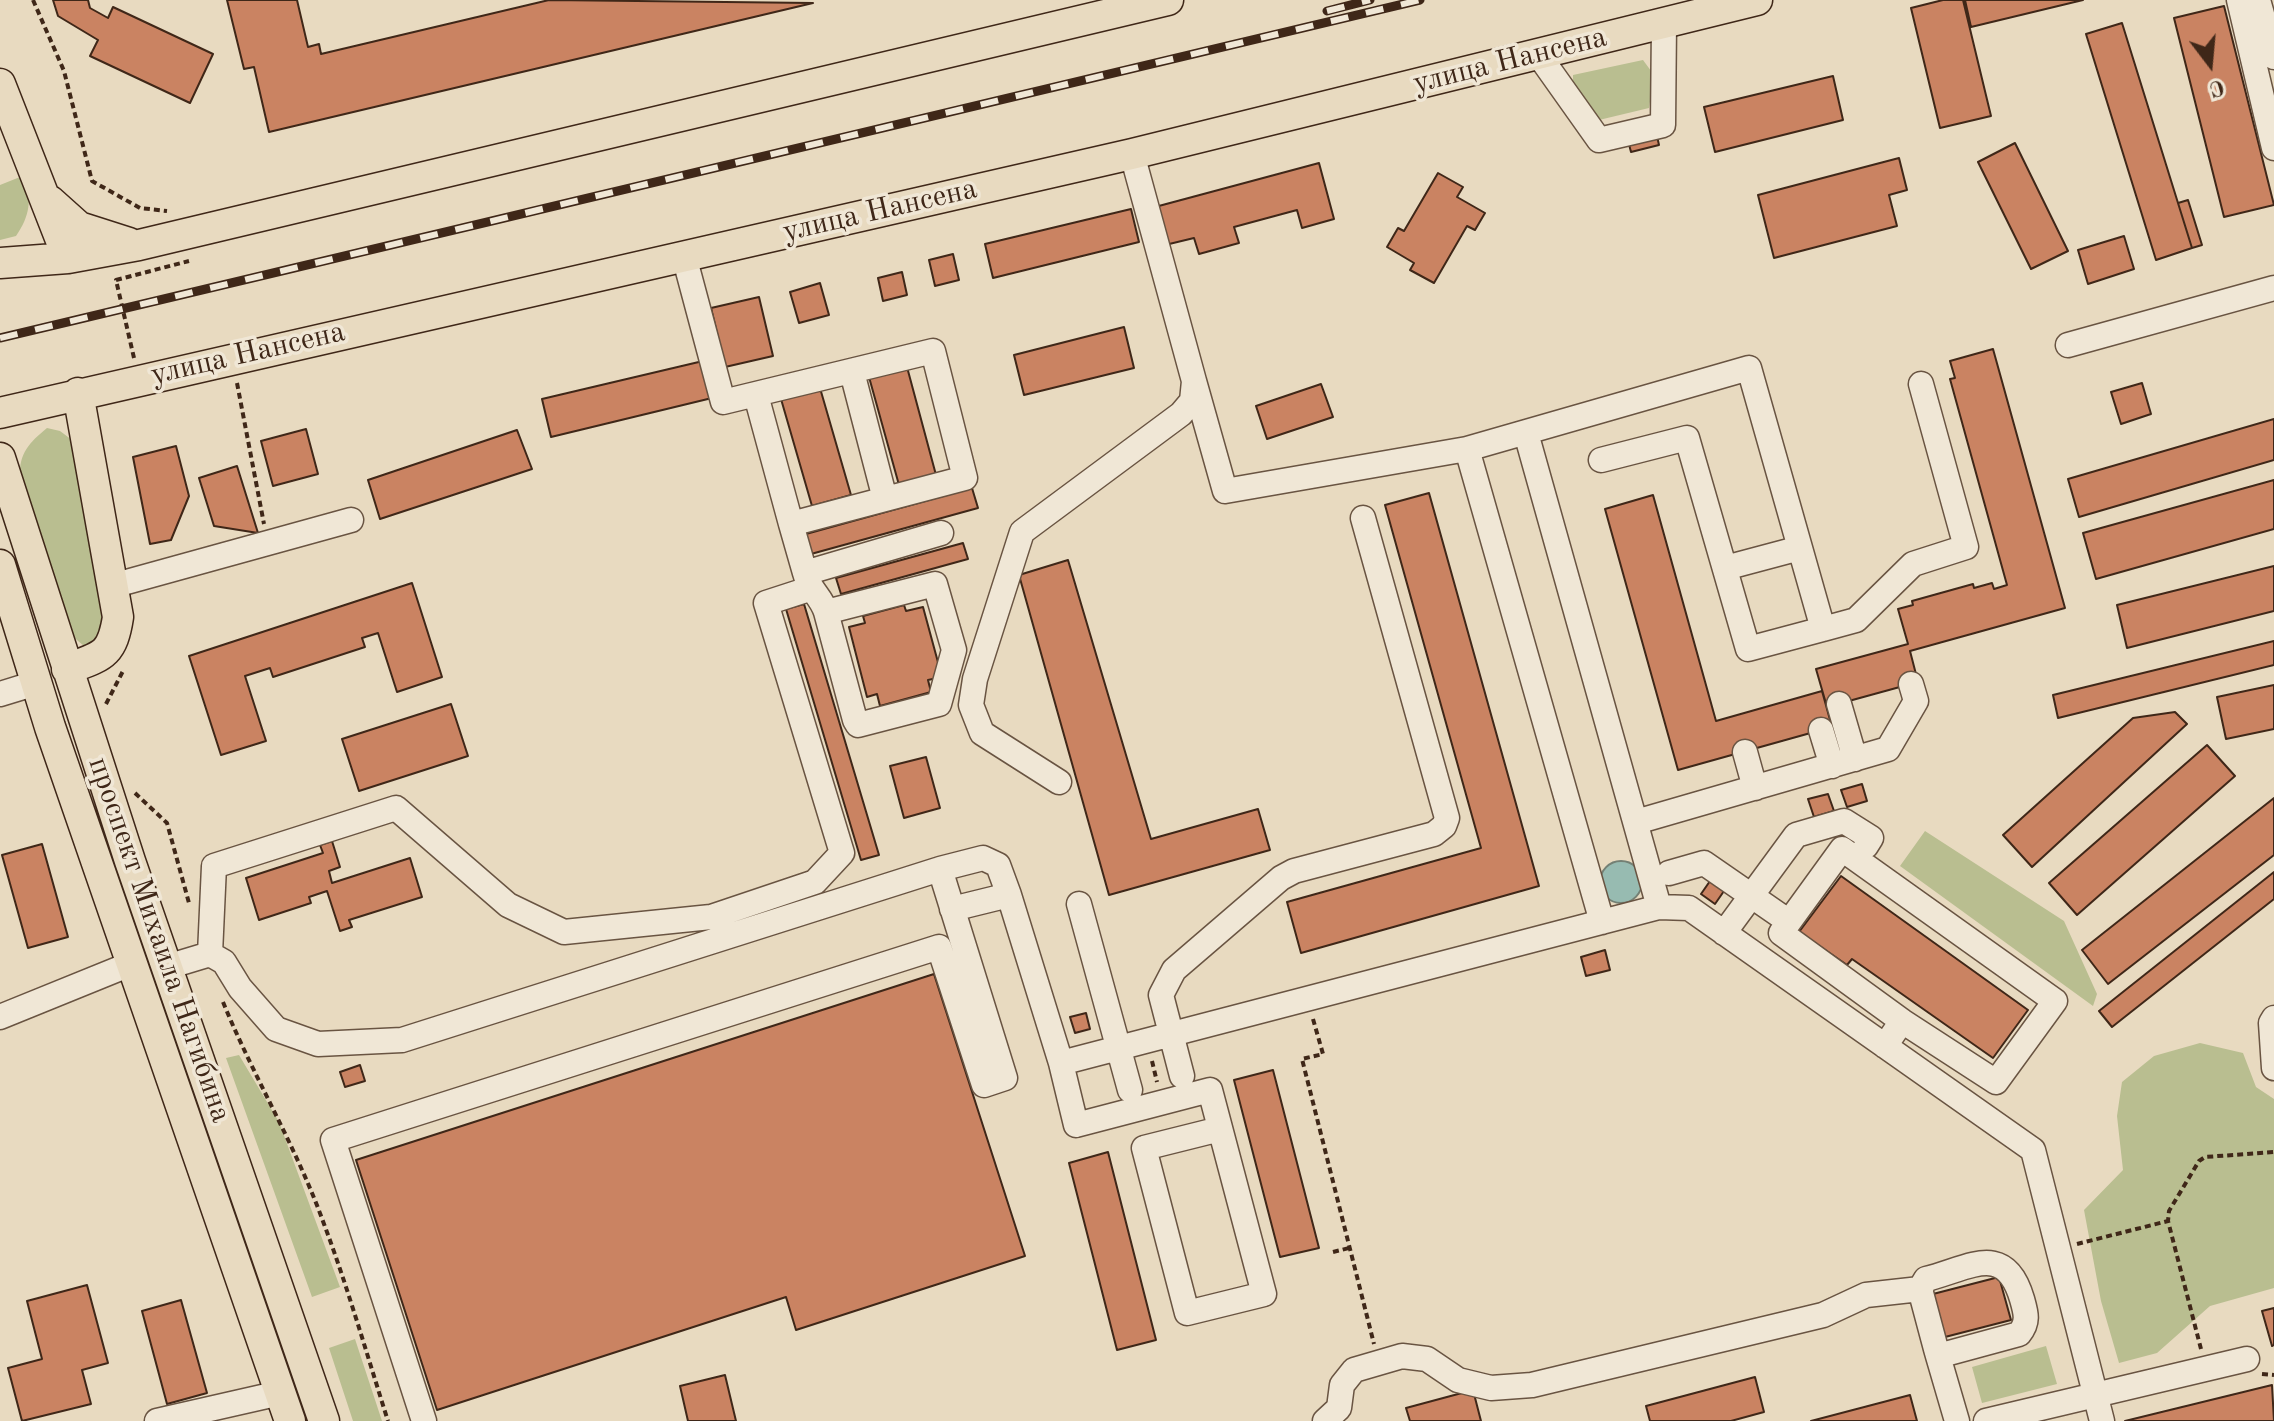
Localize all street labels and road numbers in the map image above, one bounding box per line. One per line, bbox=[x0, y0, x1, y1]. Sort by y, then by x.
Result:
street label: улица Нансена bbox=[1409, 20, 1611, 102]
street label: улица Нансена bbox=[779, 171, 981, 251]
street label: улица Нансена bbox=[147, 314, 349, 394]
street label: проспект Михаила Нагибина bbox=[79, 753, 239, 1127]

